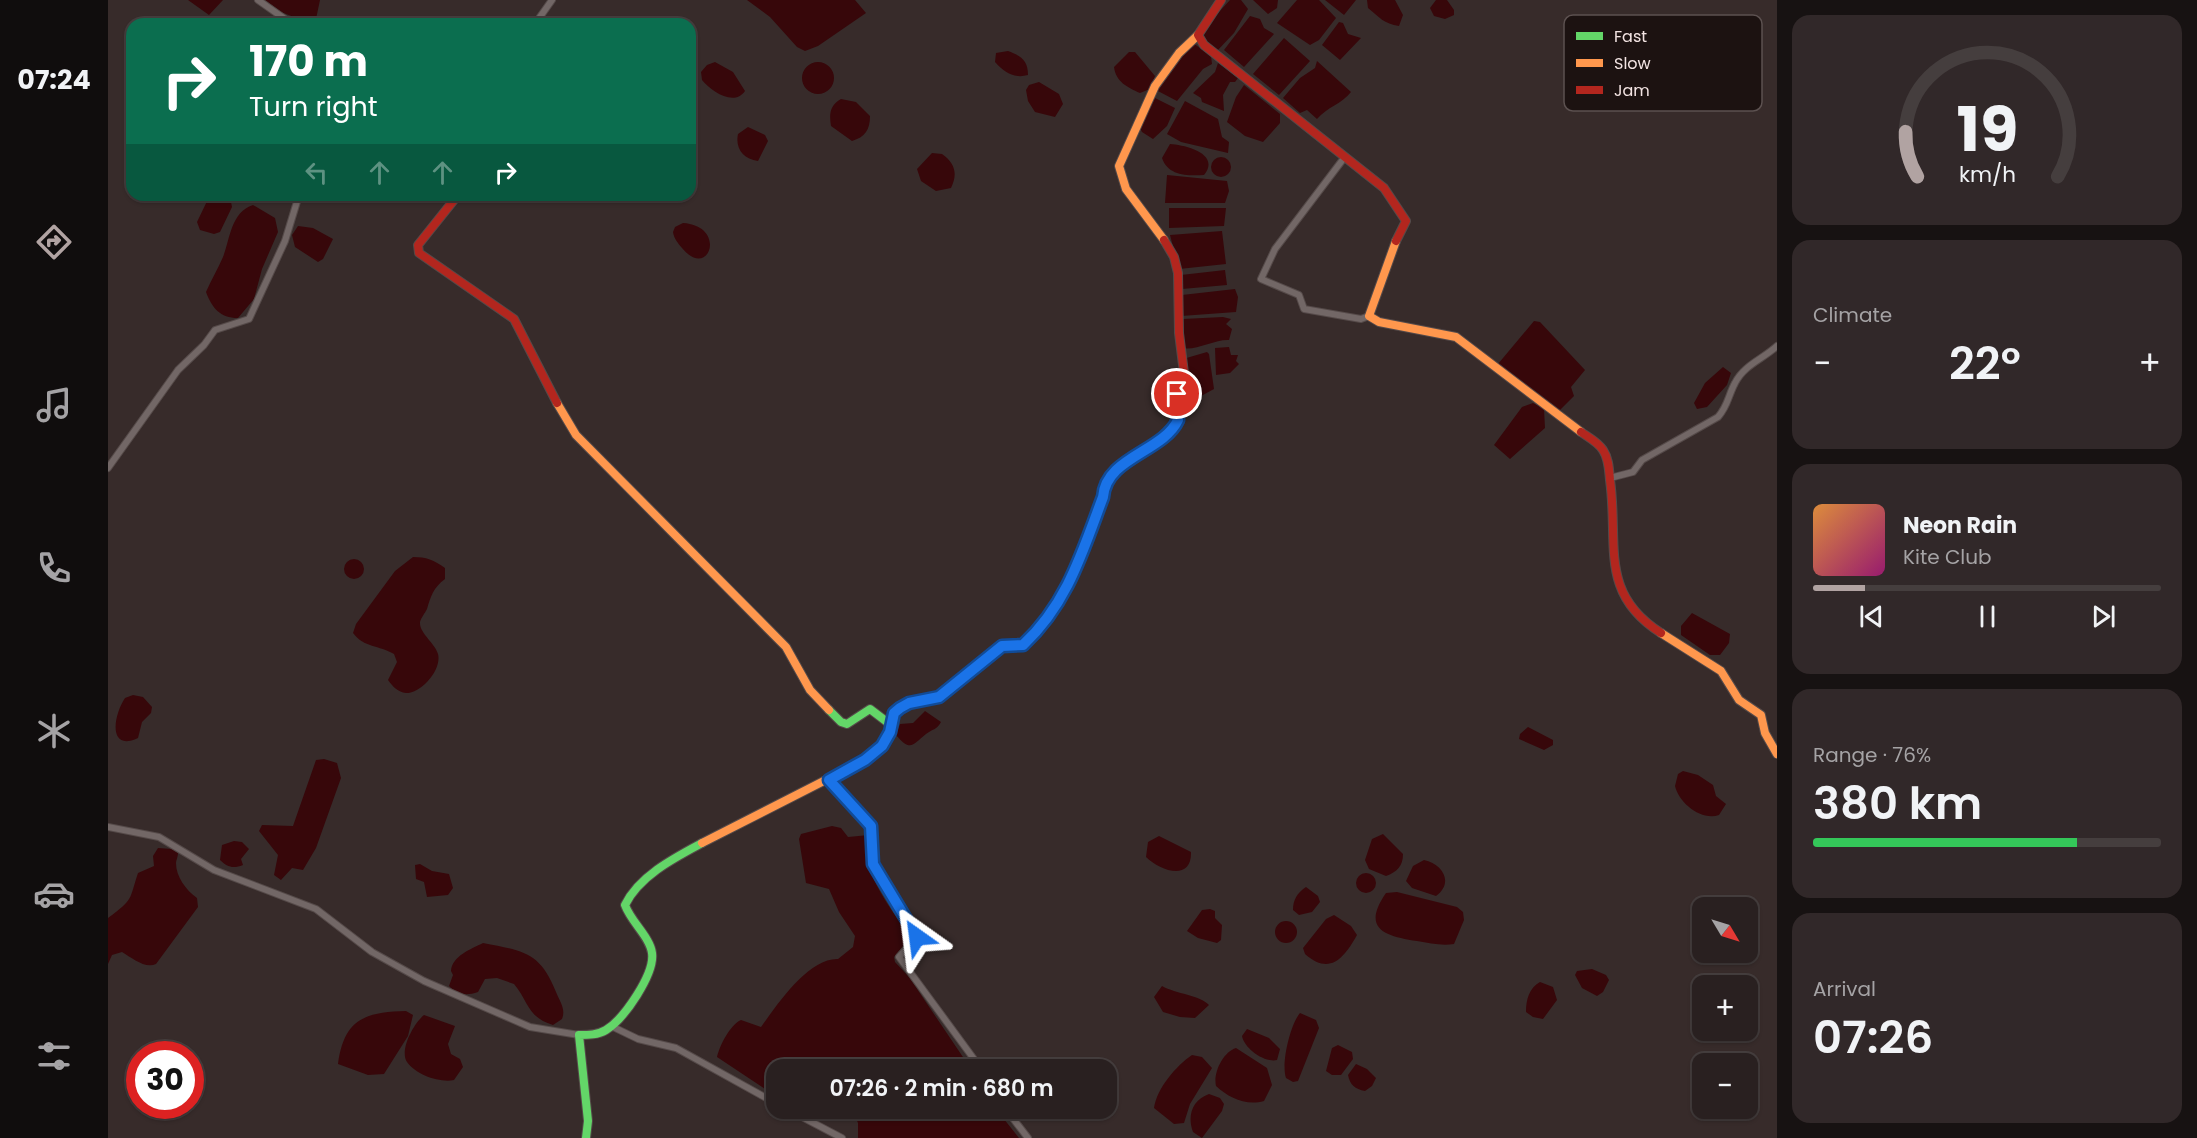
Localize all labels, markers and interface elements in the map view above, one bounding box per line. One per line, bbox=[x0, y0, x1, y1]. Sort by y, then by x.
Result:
legend bbox=[1564, 15, 1762, 111]
text: Fast bbox=[1614, 25, 1647, 48]
text: 170 m bbox=[249, 32, 368, 91]
icon: right bbox=[150, 42, 228, 120]
text: Slow bbox=[1614, 52, 1651, 75]
text: 07:24 bbox=[17, 61, 91, 98]
text: Jam bbox=[1614, 79, 1650, 102]
text: 19 bbox=[1956, 85, 2018, 173]
text: Turn right bbox=[249, 88, 378, 125]
icon: left bbox=[300, 156, 333, 189]
icon: ahead bbox=[363, 156, 396, 189]
icon: ahead bbox=[426, 156, 459, 189]
icon: right bbox=[489, 156, 522, 189]
text: km/h bbox=[1958, 159, 2016, 190]
icon: directions bbox=[33, 221, 75, 263]
text: Climate bbox=[1813, 301, 1892, 329]
text: 22° bbox=[1949, 332, 2021, 395]
text: − bbox=[1813, 340, 1831, 387]
text: + bbox=[2138, 340, 2161, 387]
pin bbox=[1151, 368, 1202, 419]
icon: arrive bbox=[1160, 377, 1193, 410]
icon: music bbox=[33, 384, 75, 426]
text: Neon Rain bbox=[1903, 510, 2017, 541]
text: Kite Club bbox=[1903, 543, 1992, 571]
icon: phone bbox=[33, 547, 75, 589]
icon: previous bbox=[1855, 600, 1888, 633]
icon: pause bbox=[1971, 600, 2004, 633]
icon: next bbox=[2087, 600, 2120, 633]
icon: climate bbox=[33, 710, 75, 752]
text: Range · 76% bbox=[1813, 741, 1931, 769]
text: 380 km bbox=[1813, 772, 1982, 835]
icon: car bbox=[33, 873, 75, 915]
north arrow bbox=[1692, 897, 1758, 963]
map controls bbox=[1692, 897, 1758, 1119]
position arrow bbox=[885, 905, 949, 969]
button: + bbox=[1692, 975, 1758, 1041]
text: Arrival bbox=[1813, 975, 1876, 1003]
text: 07:26 bbox=[1813, 1006, 1933, 1069]
icon: filters bbox=[33, 1035, 75, 1077]
speed limit sign: 30 bbox=[126, 1041, 204, 1119]
button: − bbox=[1692, 1053, 1758, 1119]
text: 07:26 · 2 min · 680 m bbox=[830, 1073, 1053, 1104]

